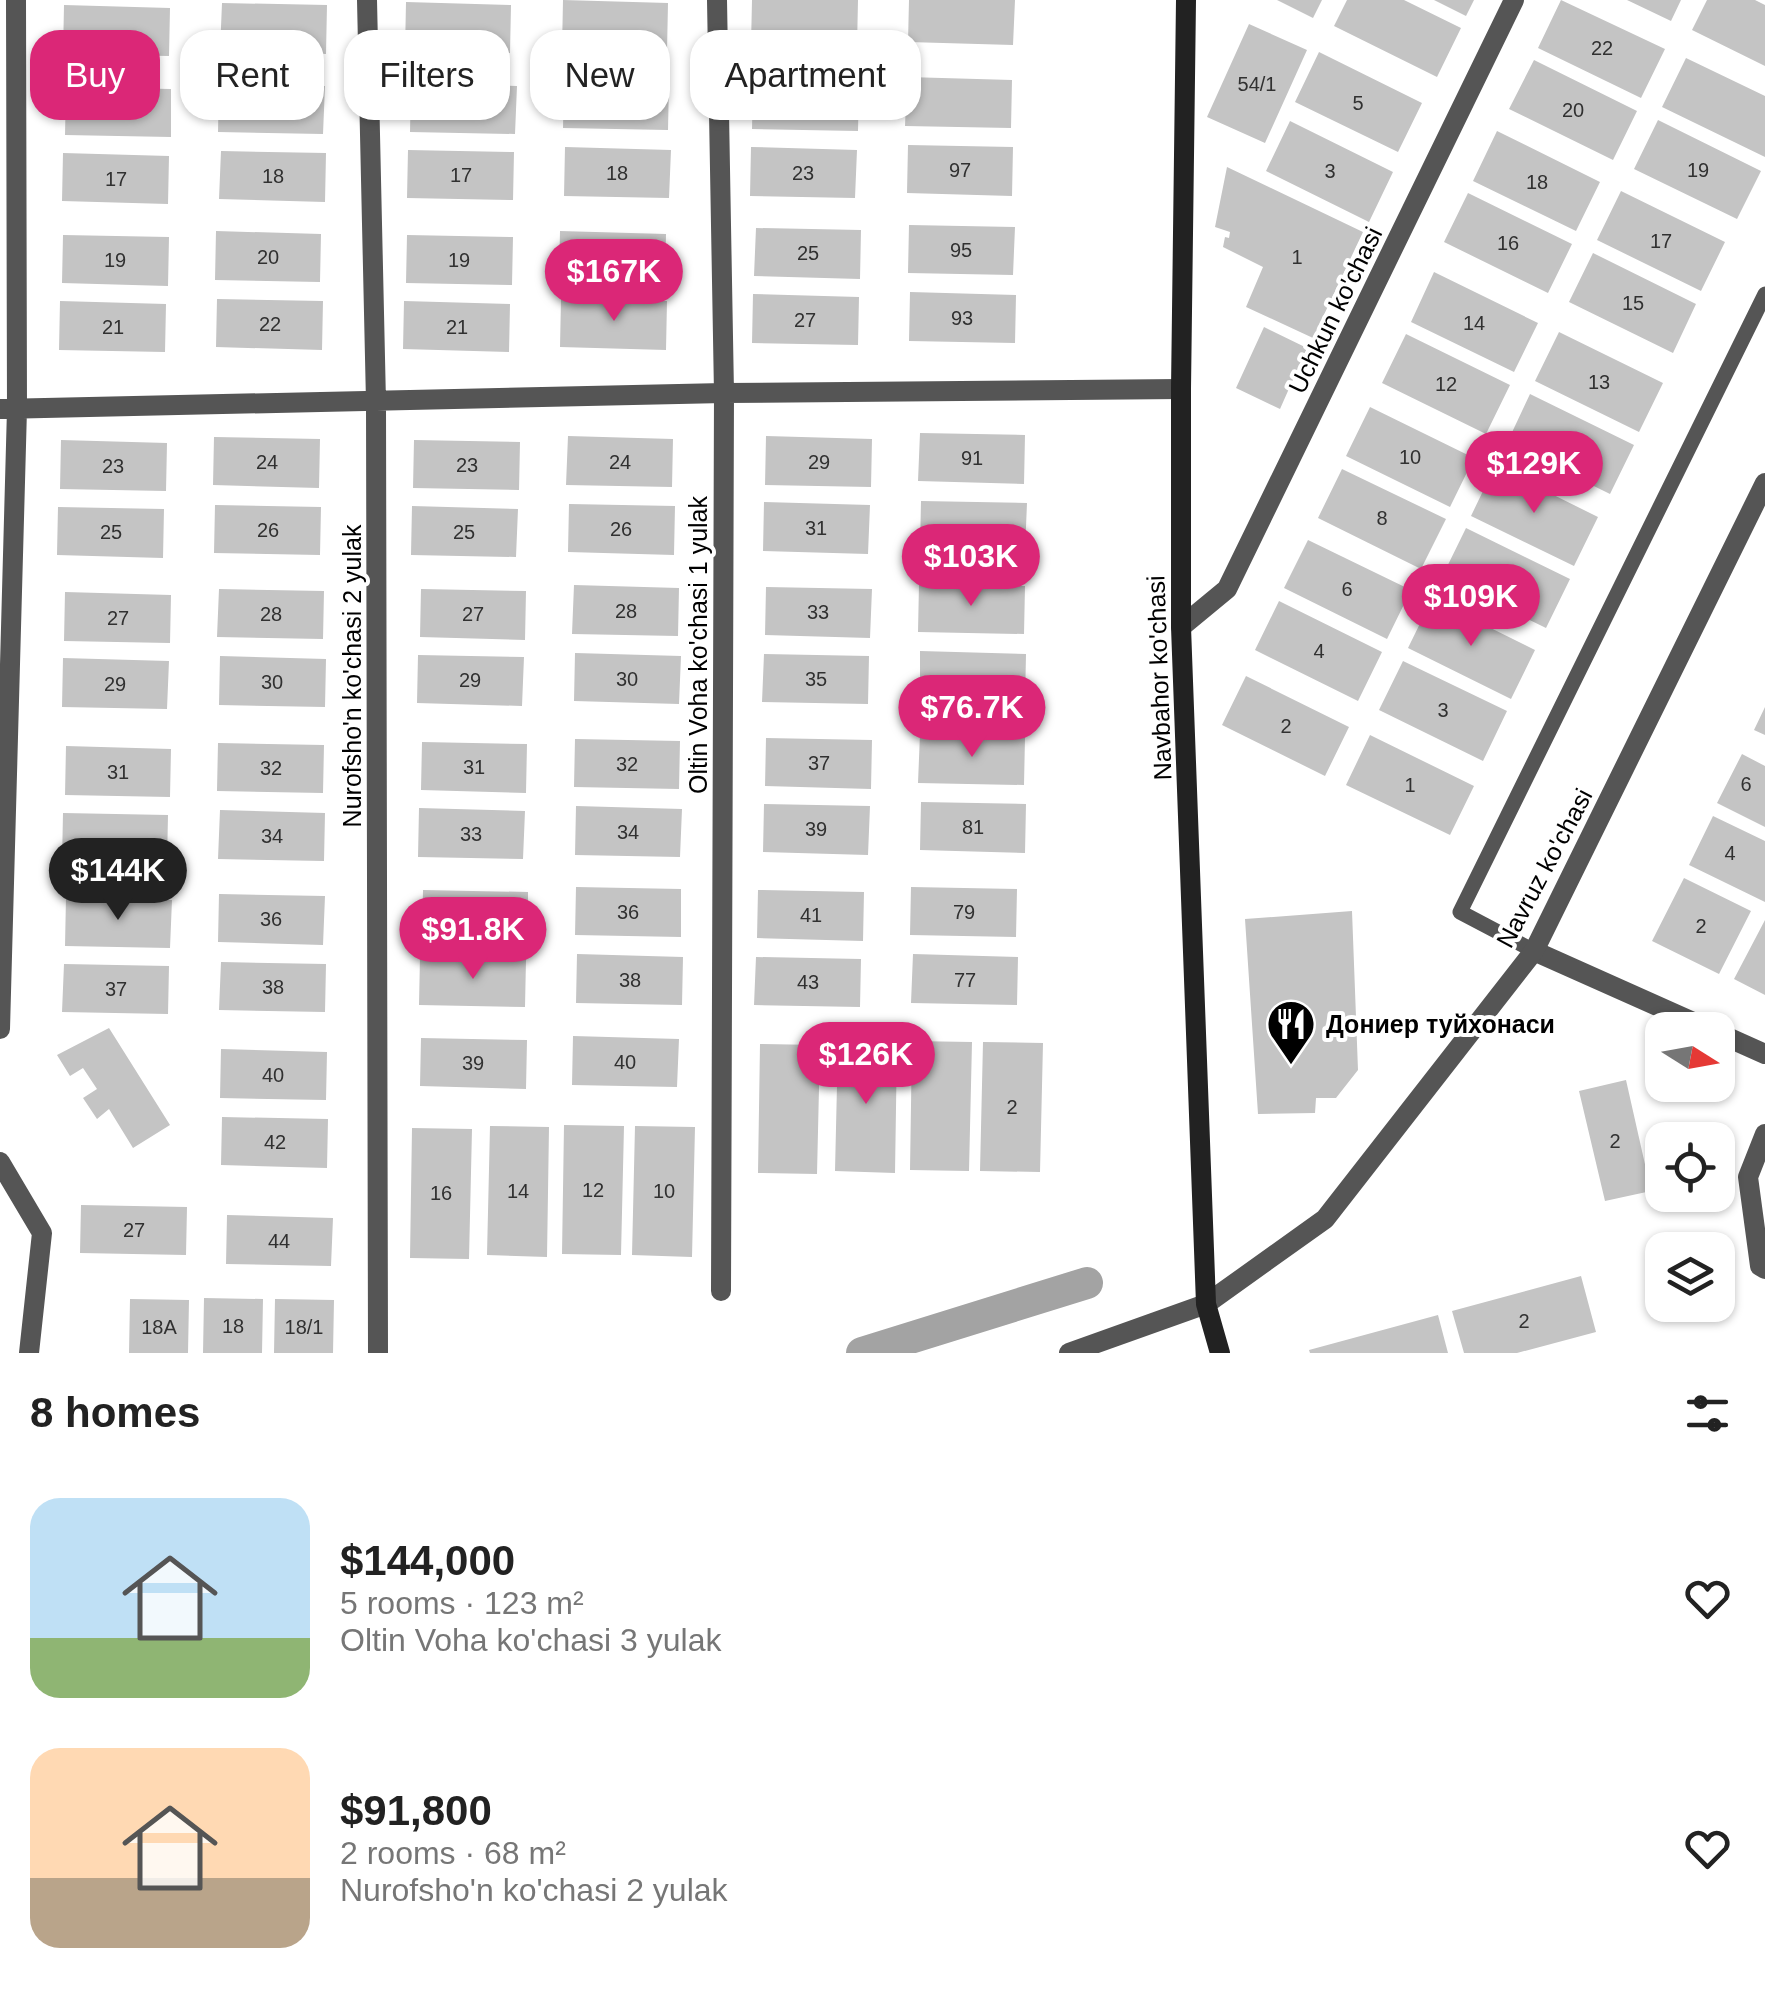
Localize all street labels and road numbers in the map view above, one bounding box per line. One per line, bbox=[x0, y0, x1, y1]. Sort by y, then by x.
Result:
street label: Uchkun ko'chasi bbox=[1283, 222, 1387, 398]
street label: Oltin Voha ko'chasi 1 yulak bbox=[684, 496, 712, 794]
street label: Nurofsho'n ko'chasi 2 yulak bbox=[338, 524, 366, 827]
street label: Navbahor ko'chasi bbox=[1141, 575, 1177, 781]
street label: Navruz ko'chasi bbox=[1490, 784, 1598, 952]

